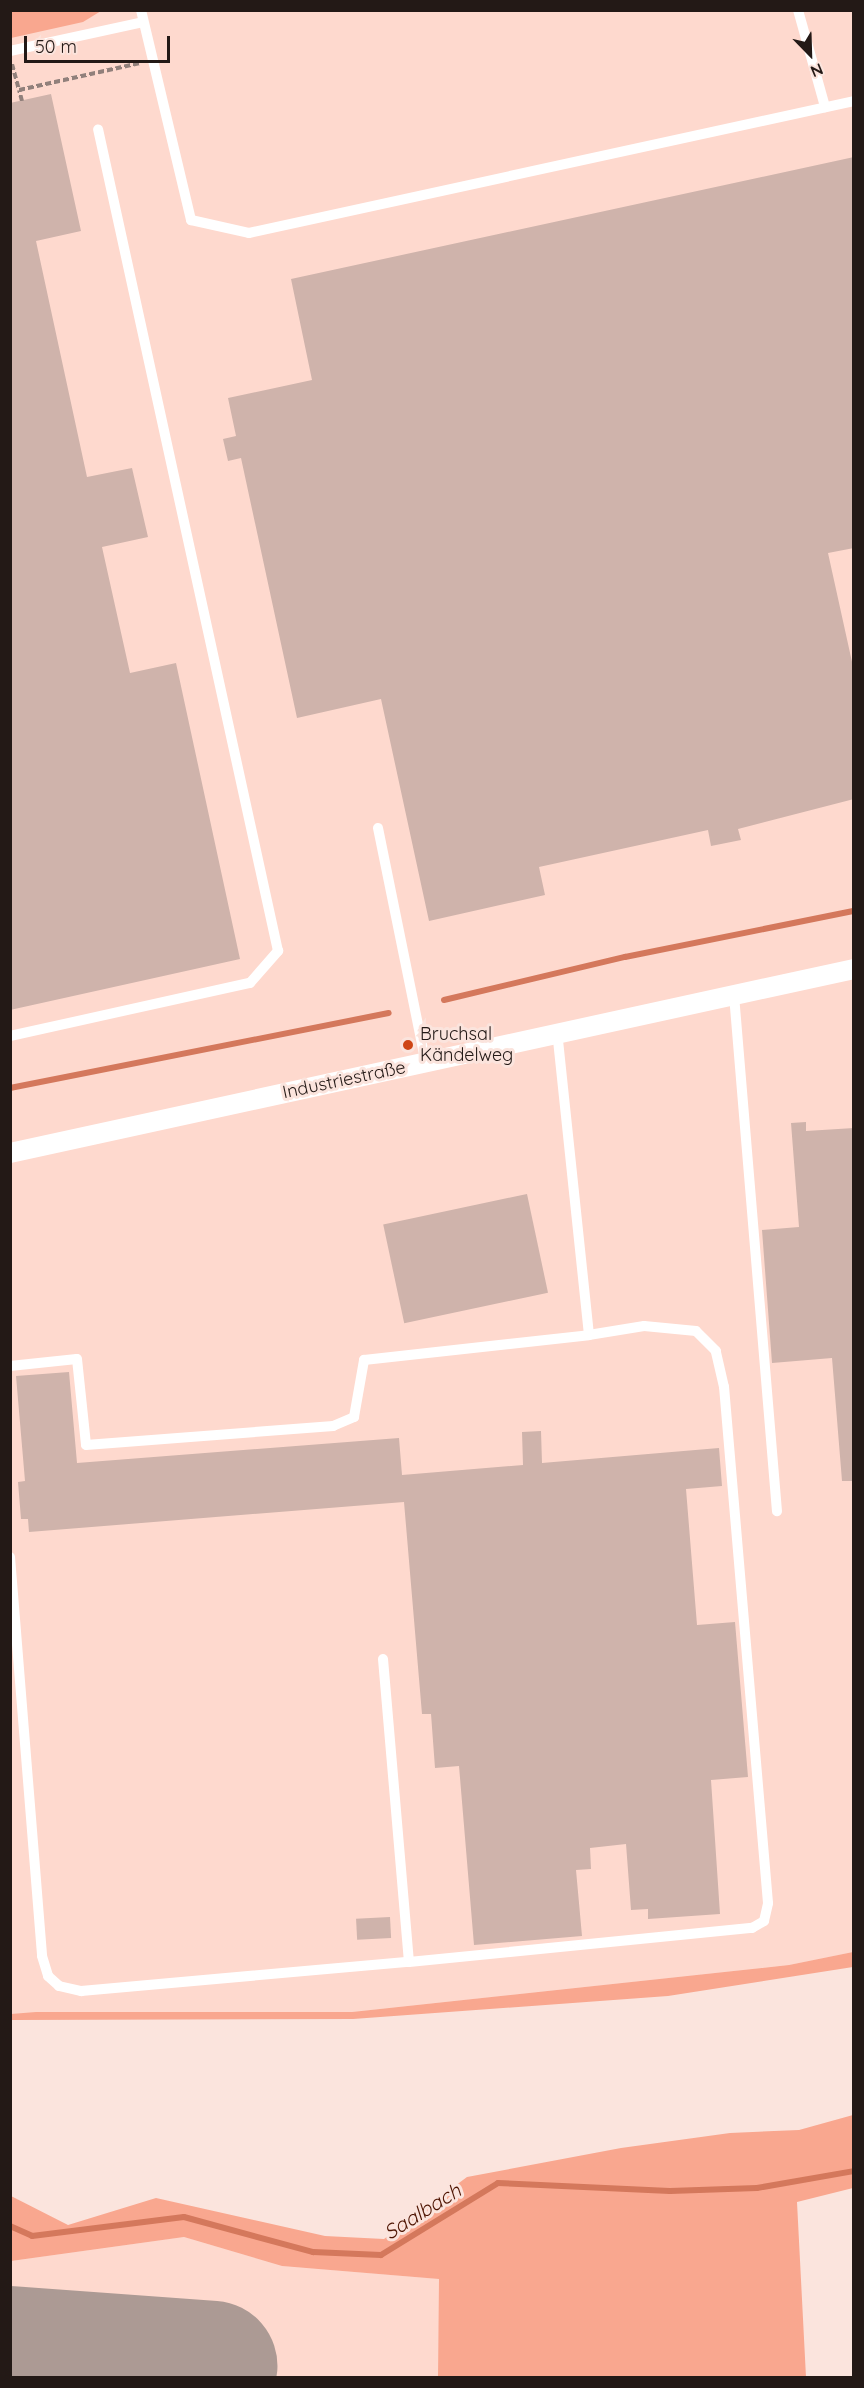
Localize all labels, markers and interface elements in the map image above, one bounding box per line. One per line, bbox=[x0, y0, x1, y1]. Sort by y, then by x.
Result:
scale bar bbox=[27, 24, 172, 62]
north arrow bbox=[780, 24, 840, 84]
text: 50 m bbox=[35, 35, 77, 58]
text: N bbox=[808, 59, 826, 82]
place label: Bruchsal Kändelweg bbox=[420, 1024, 513, 1066]
marker: Bruchsal Kändelweg bbox=[401, 1038, 415, 1052]
street label: Industriestraße bbox=[281, 1056, 407, 1104]
water label: Saalbach bbox=[379, 2178, 465, 2244]

